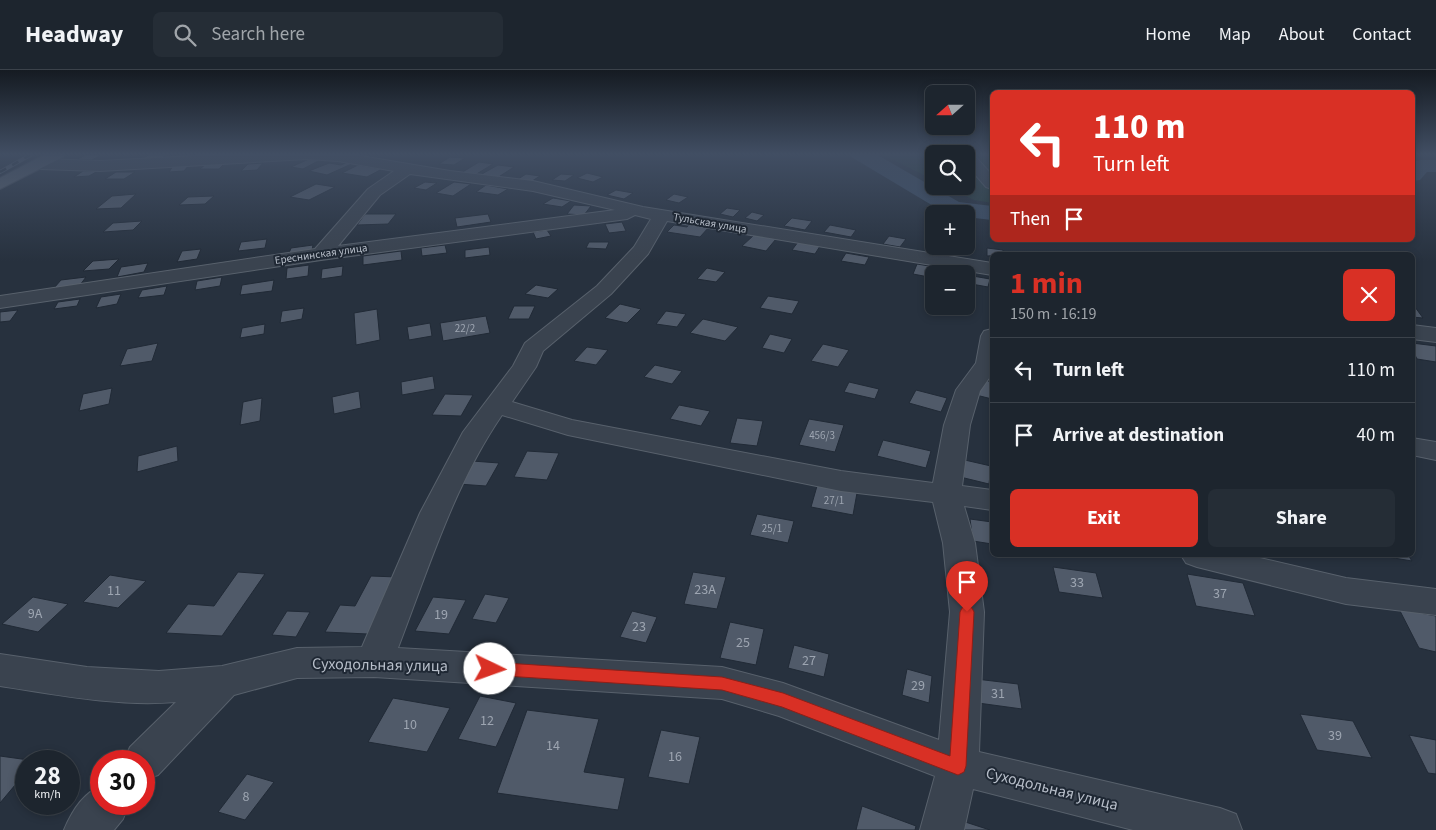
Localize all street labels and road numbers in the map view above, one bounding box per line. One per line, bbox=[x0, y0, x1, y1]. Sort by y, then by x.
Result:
street label: Тульская улица bbox=[672, 209, 748, 237]
street label: Ереснинская улица bbox=[274, 240, 368, 268]
street label: Суходольная улица bbox=[312, 653, 448, 677]
street label: Суходольная улица bbox=[984, 762, 1120, 816]

